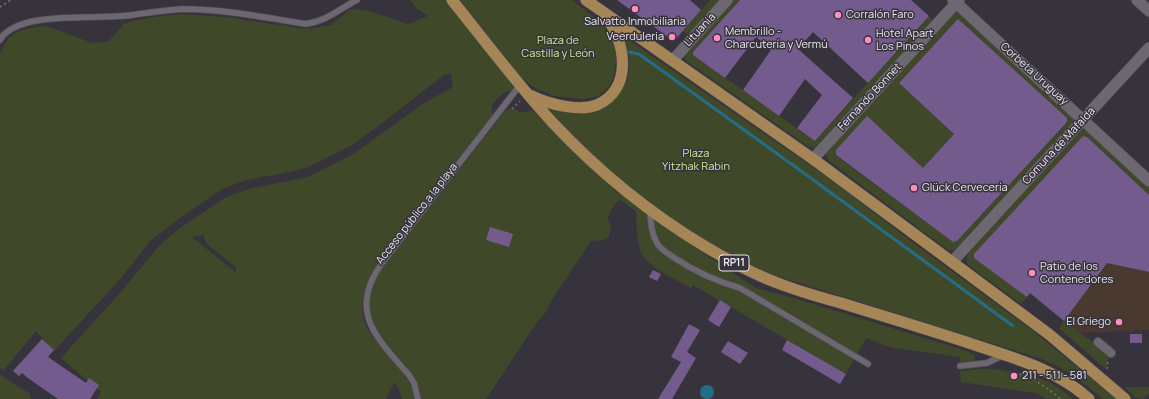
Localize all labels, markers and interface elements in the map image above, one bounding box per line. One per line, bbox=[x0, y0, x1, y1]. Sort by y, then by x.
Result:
marker: Salvatto Inmobiliaria bbox=[630, 4, 640, 14]
place label: Corralón Faro bbox=[846, 8, 914, 22]
marker: Corralón Faro bbox=[833, 10, 843, 20]
street label: Lituania bbox=[681, 11, 719, 49]
place label: Salvatto Inmobiliaria bbox=[584, 15, 686, 29]
place label: Membrillo - Charcutería y Vermú bbox=[725, 25, 828, 51]
place label: Hotel Apart Los Pinos bbox=[876, 27, 933, 53]
place label: Veerduleria bbox=[607, 30, 664, 44]
marker: Veerduleria bbox=[667, 32, 677, 42]
marker: Membrillo - Charcutería y Vermú bbox=[712, 33, 722, 43]
park label: Plaza de Castilla y León bbox=[521, 34, 595, 60]
marker: Hotel Apart Los Pinos bbox=[863, 35, 873, 45]
street label: Corbeta Uruguay bbox=[997, 40, 1071, 108]
street label: Fernando Bonnet bbox=[835, 61, 905, 133]
street label: Comuna de Mafalda bbox=[1020, 105, 1098, 187]
park label: Plaza Yitzhak Rabin bbox=[662, 147, 730, 173]
street label: Acceso público a la playa bbox=[373, 161, 461, 267]
place label: Glück Cervecería bbox=[922, 181, 1008, 195]
marker: Glück Cervecería bbox=[909, 183, 919, 193]
road number: RP11 bbox=[719, 255, 749, 271]
place label: Patio de los Contenedores bbox=[1040, 260, 1113, 286]
marker: Patio de los Contenedores bbox=[1027, 268, 1037, 278]
place label: El Griego bbox=[1066, 315, 1111, 329]
marker: El Griego bbox=[1114, 317, 1124, 327]
place label: 211 - 511 - 581 bbox=[1022, 369, 1087, 383]
marker: 211 - 511 - 581 bbox=[1009, 371, 1019, 381]

